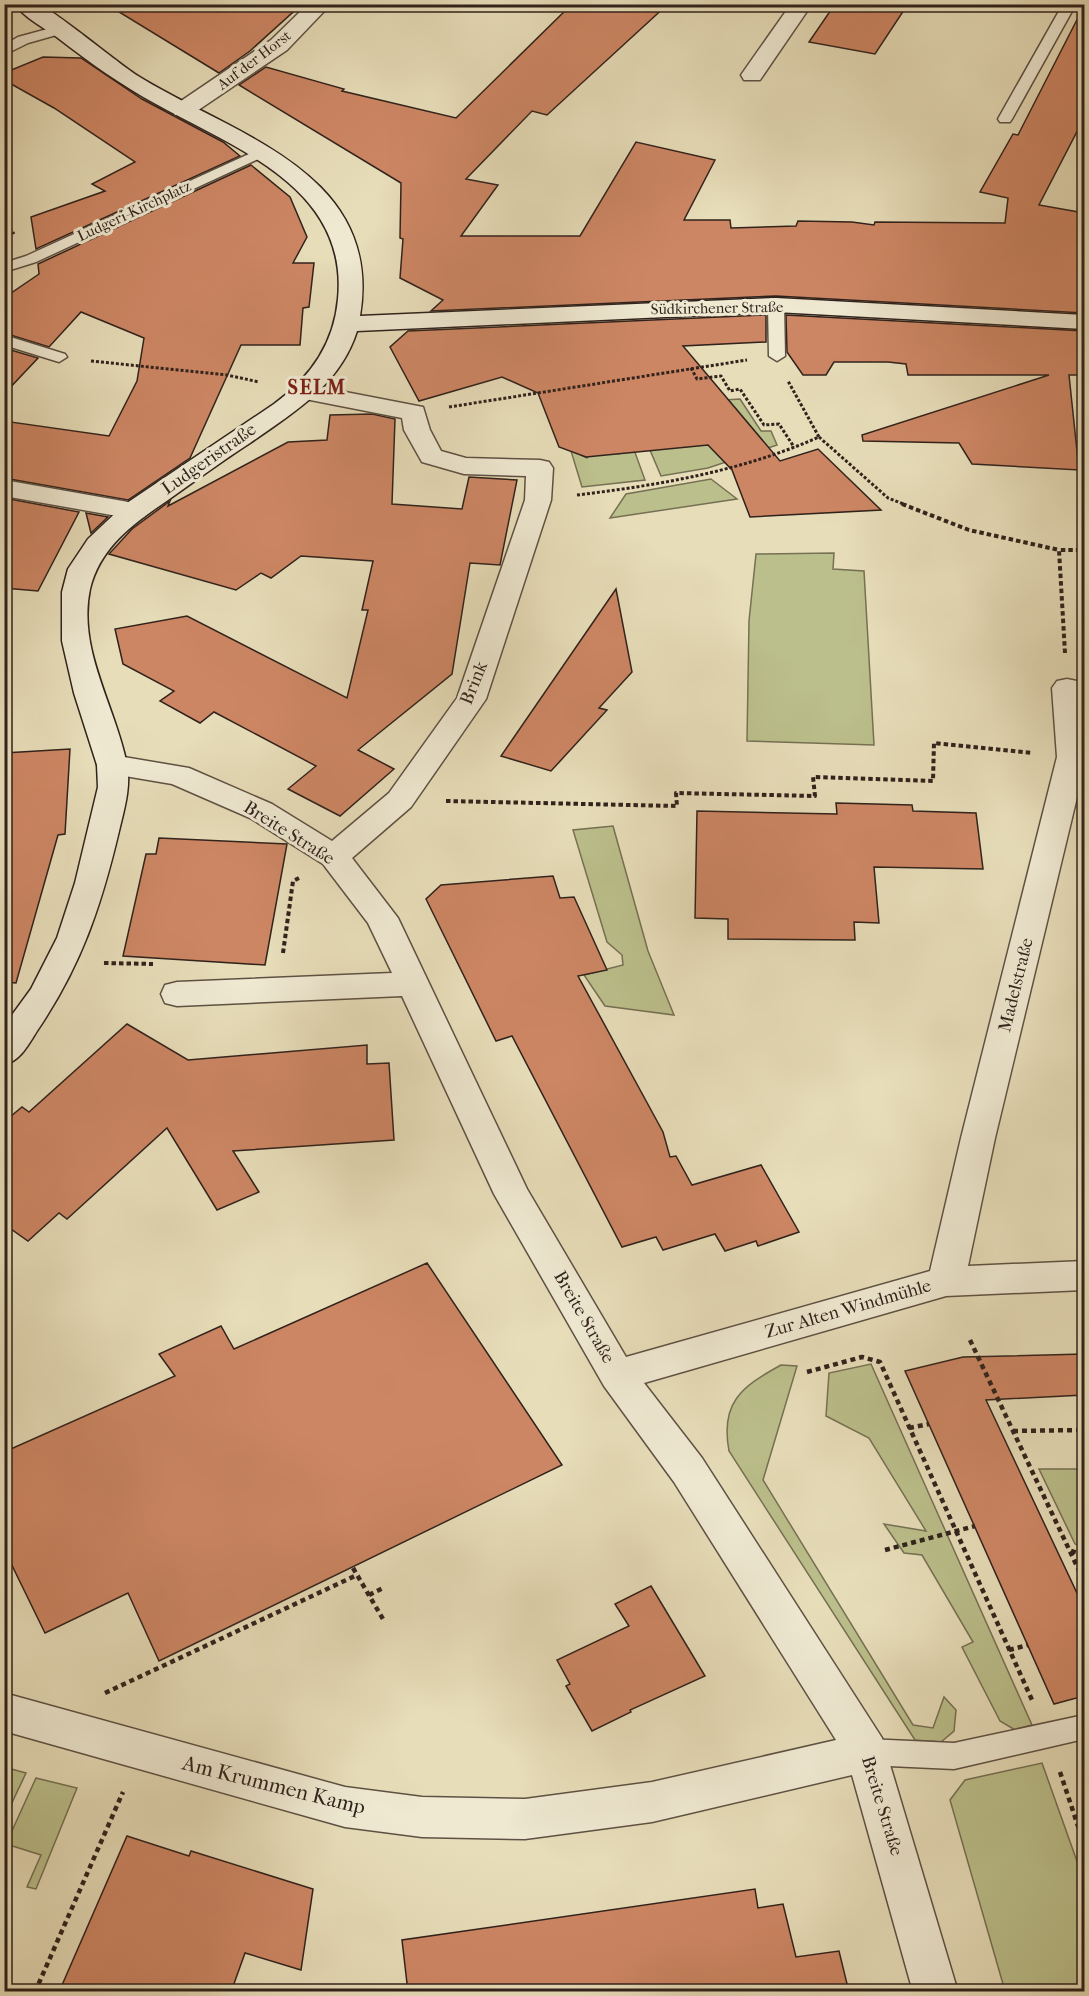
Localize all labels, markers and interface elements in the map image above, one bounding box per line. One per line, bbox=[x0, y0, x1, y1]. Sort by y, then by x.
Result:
street label: Auf der Horst bbox=[213, 26, 295, 94]
street label: Ludgeri-Kirchplatz bbox=[74, 177, 194, 245]
street label: Südkirchener Straße bbox=[650, 298, 784, 318]
district label: SELM bbox=[288, 376, 346, 399]
street label: Ludgeristraße bbox=[158, 419, 260, 499]
street label: Brink bbox=[456, 658, 492, 708]
street label: Breite Straße bbox=[240, 797, 338, 869]
street label: Madelstraße bbox=[994, 936, 1038, 1034]
street label: Breite Straße bbox=[549, 1267, 619, 1367]
street label: Zur Alten Windmühle bbox=[762, 1275, 934, 1343]
street label: Am Krummen Kamp bbox=[179, 1750, 368, 1819]
street label: Breite Straße bbox=[857, 1754, 907, 1858]

